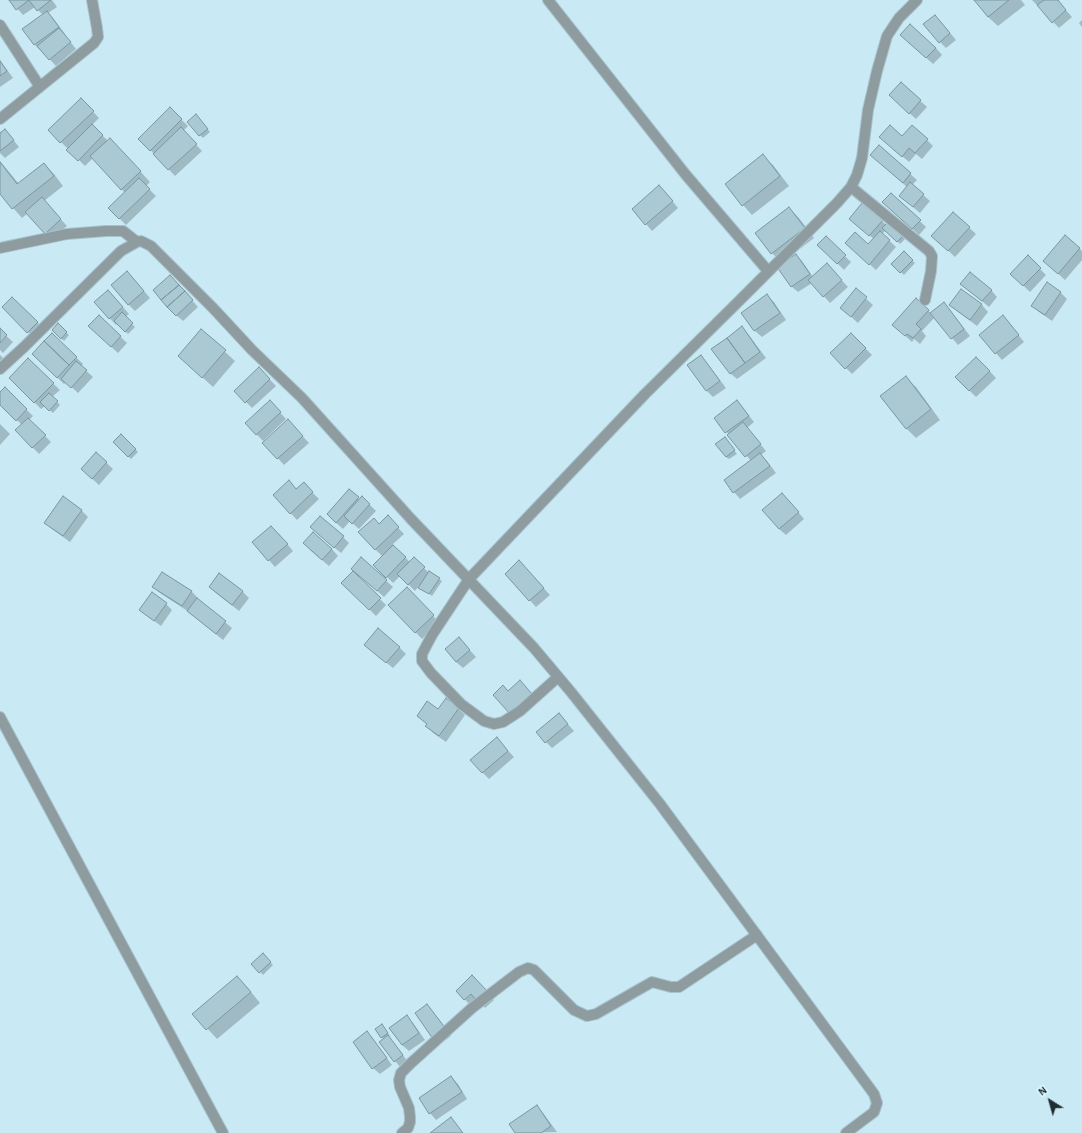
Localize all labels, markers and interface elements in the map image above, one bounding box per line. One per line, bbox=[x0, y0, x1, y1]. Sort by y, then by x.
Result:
north arrow bbox=[1030, 1081, 1070, 1121]
text: N bbox=[1036, 1084, 1049, 1098]

